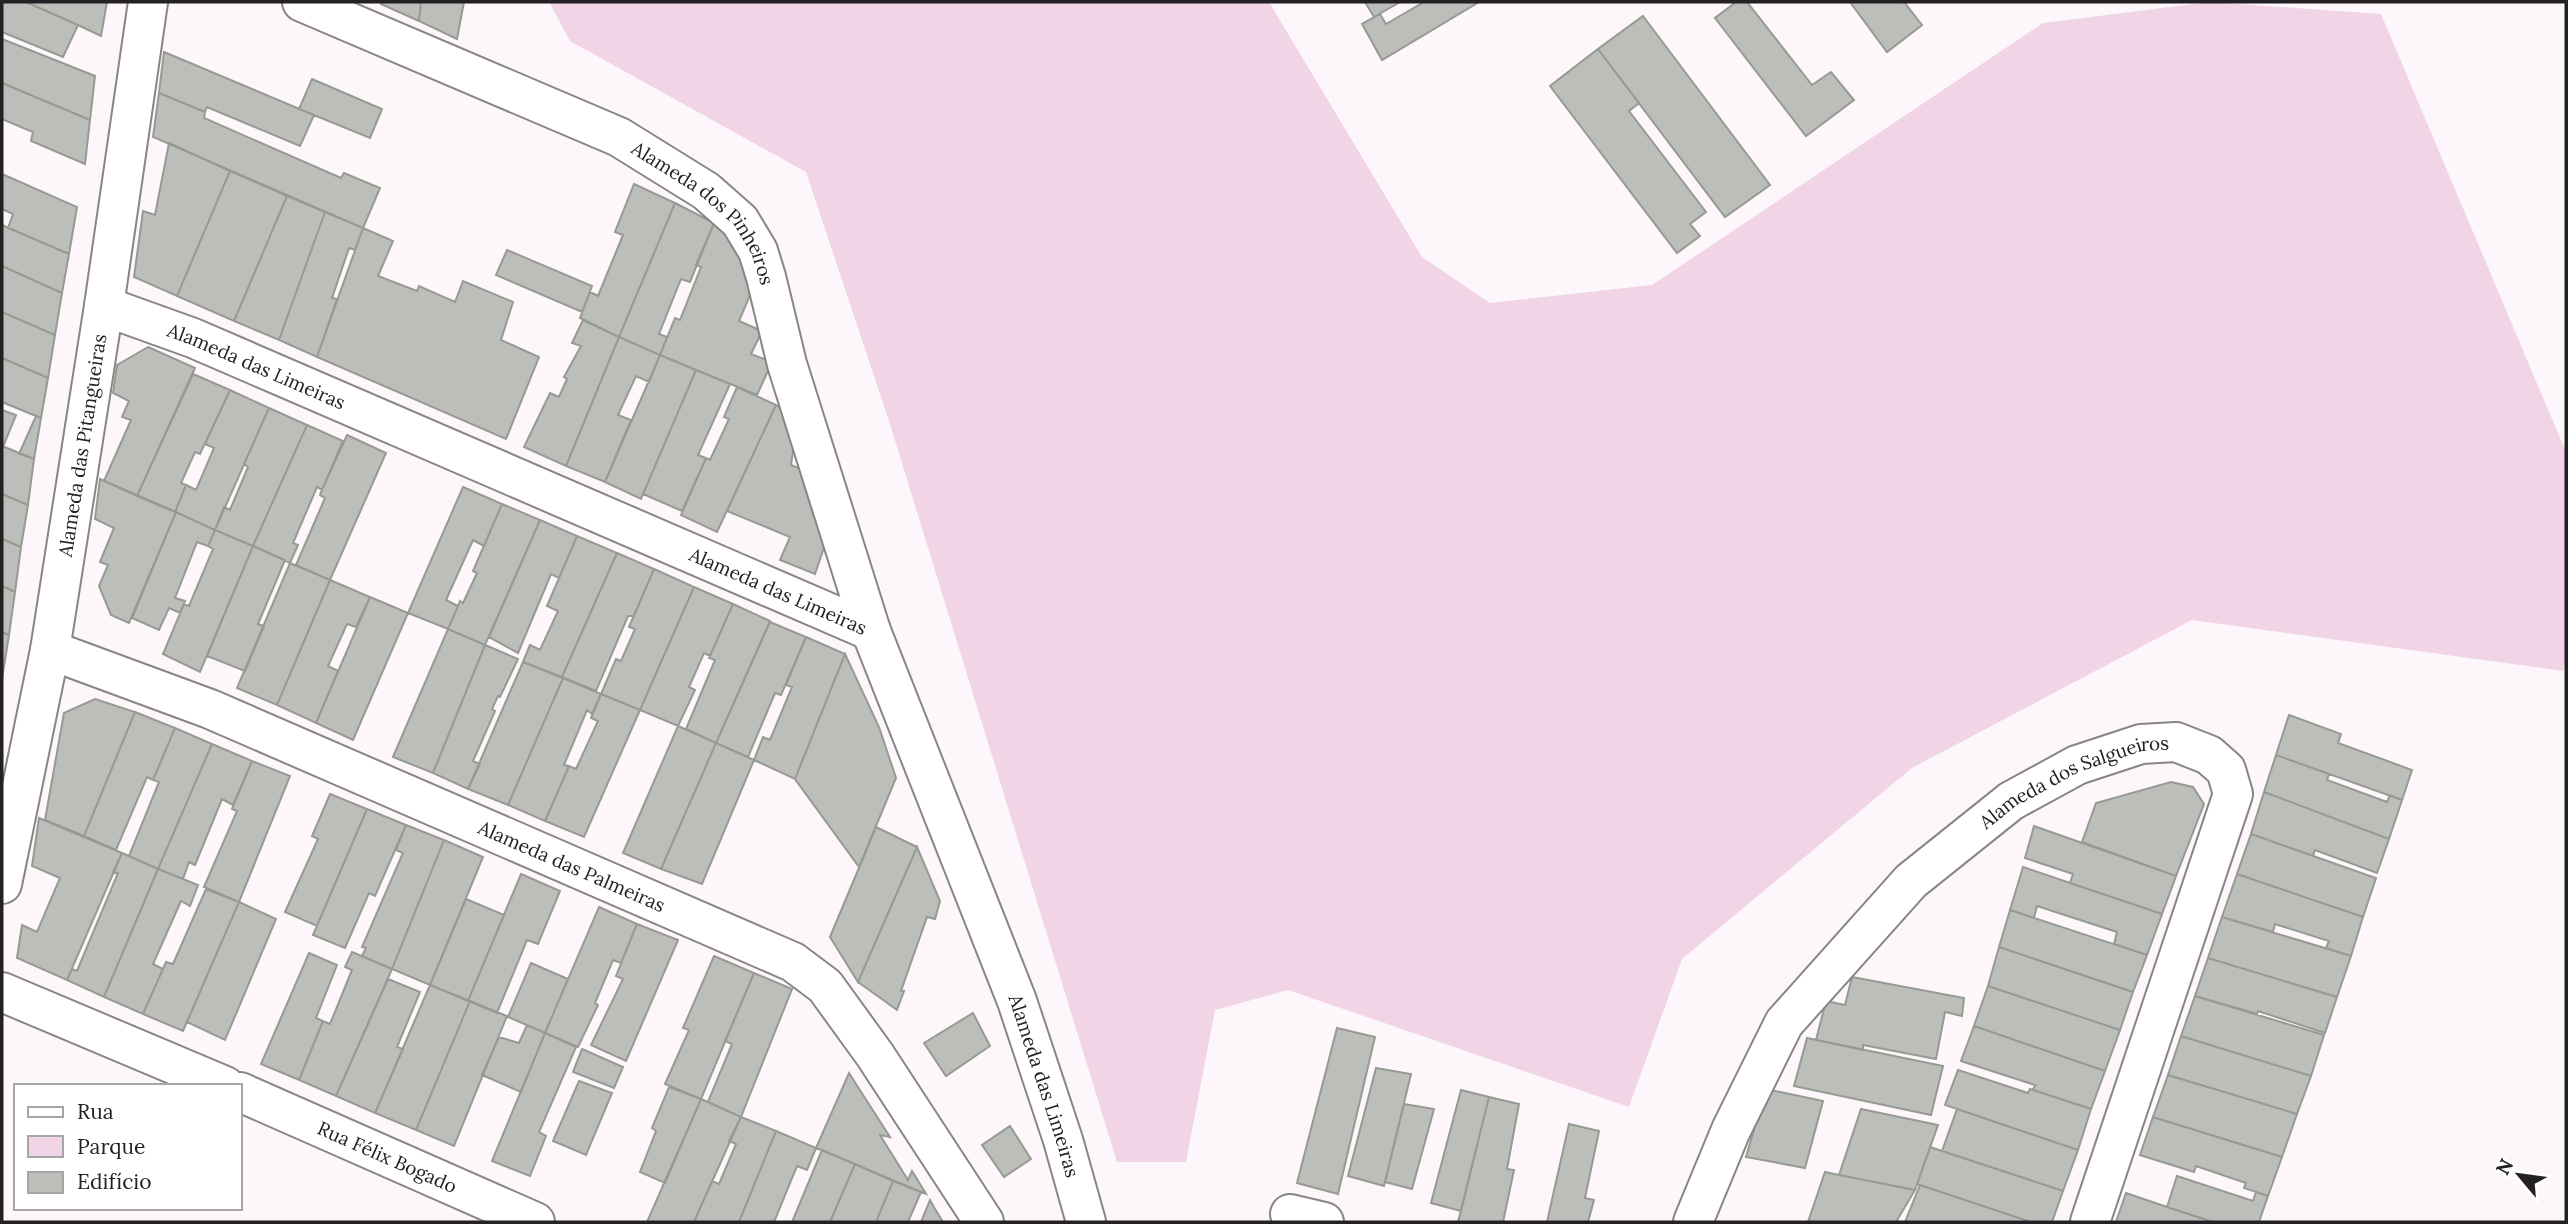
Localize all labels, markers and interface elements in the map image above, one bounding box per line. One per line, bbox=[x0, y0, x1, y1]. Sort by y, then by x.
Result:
street label: Alameda dos Pinheiros bbox=[627, 135, 779, 287]
street label: Alameda das Limeiras bbox=[163, 318, 349, 415]
street label: Alameda das Pitangueiras bbox=[53, 332, 111, 560]
street label: Alameda das Limeiras bbox=[685, 542, 871, 640]
street label: Alameda dos Salgueiros bbox=[1973, 730, 2170, 834]
street label: Alameda das Palmeiras bbox=[474, 815, 669, 917]
street label: Alameda das Limeiras bbox=[1003, 990, 1085, 1180]
legend bbox=[14, 1084, 242, 1210]
text: Rua bbox=[77, 1098, 114, 1125]
street label: Rua Félix Bogado bbox=[314, 1116, 461, 1198]
text: Parque bbox=[77, 1133, 145, 1160]
north arrow bbox=[2484, 1140, 2554, 1210]
text: N bbox=[2490, 1154, 2518, 1179]
text: Edifício bbox=[77, 1168, 152, 1195]

